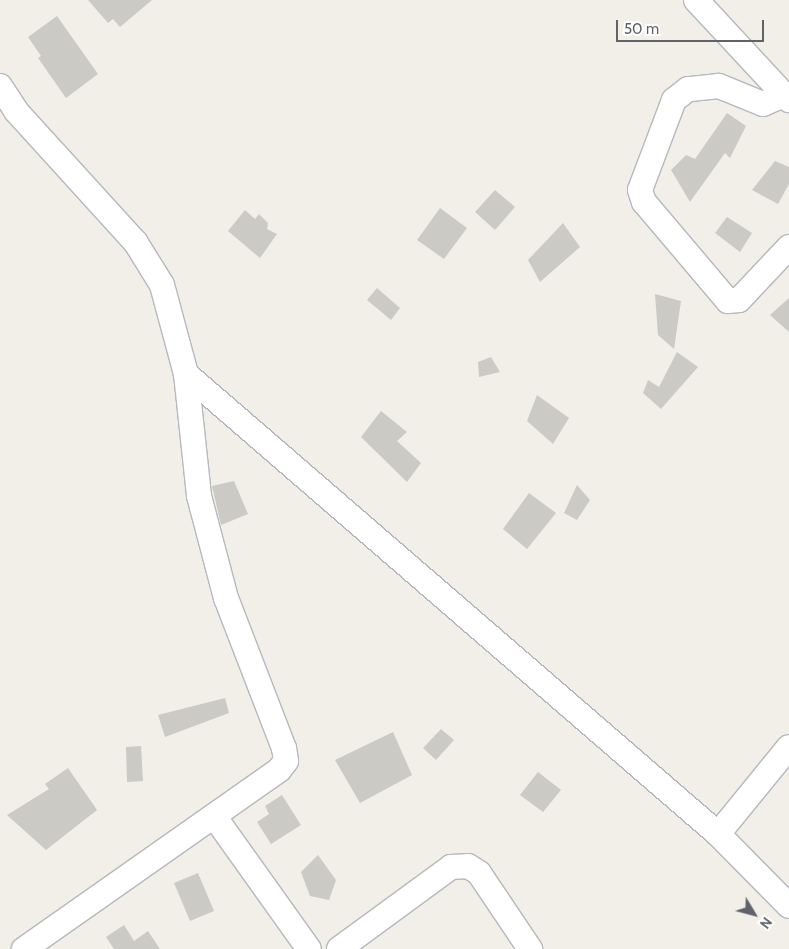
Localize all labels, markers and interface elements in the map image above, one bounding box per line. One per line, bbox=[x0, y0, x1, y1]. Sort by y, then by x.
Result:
scale bar bbox=[619, 10, 766, 42]
text: 50 m bbox=[624, 20, 659, 38]
north arrow bbox=[729, 889, 779, 939]
text: N bbox=[756, 914, 776, 932]

